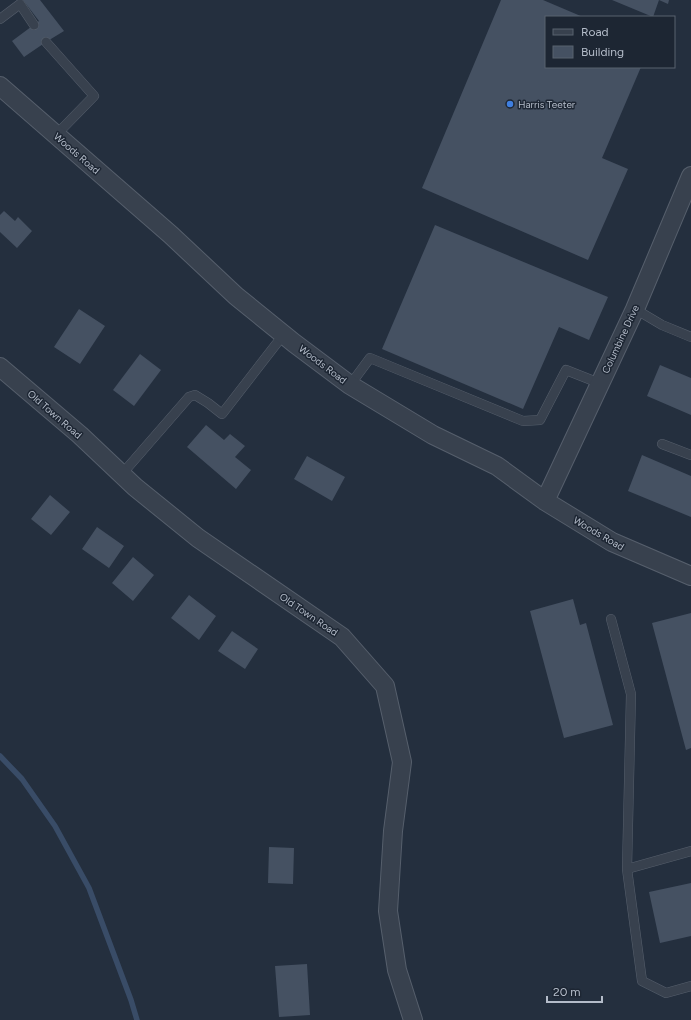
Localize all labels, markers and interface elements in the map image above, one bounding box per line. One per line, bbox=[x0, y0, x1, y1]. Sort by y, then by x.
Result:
legend bbox=[545, 16, 675, 68]
text: Road bbox=[581, 25, 609, 39]
text: Building bbox=[581, 45, 624, 59]
place label: Harris Teeter bbox=[518, 98, 576, 111]
marker: Harris Teeter bbox=[505, 99, 515, 109]
street label: Woods Road bbox=[51, 130, 102, 177]
street label: Columbine Drive bbox=[599, 302, 642, 376]
street label: Woods Road bbox=[296, 342, 349, 387]
street label: Old Town Road bbox=[25, 387, 85, 442]
street label: Woods Road bbox=[571, 514, 627, 553]
street label: Old Town Road bbox=[277, 590, 341, 639]
scale bar bbox=[547, 978, 602, 1004]
text: 20 m bbox=[553, 985, 581, 999]

